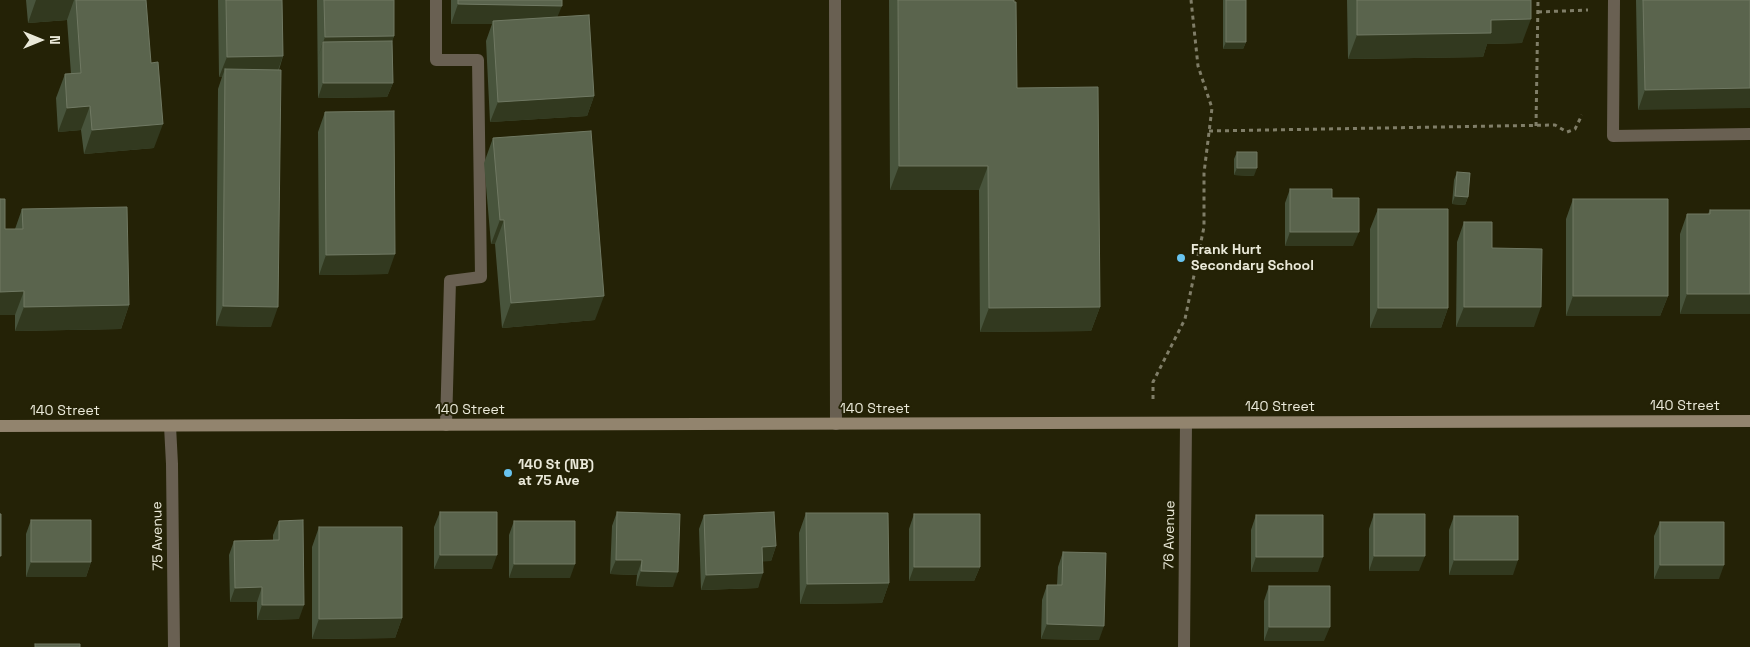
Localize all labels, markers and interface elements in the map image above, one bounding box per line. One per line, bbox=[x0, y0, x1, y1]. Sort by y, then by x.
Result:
north arrow bbox=[15, 15, 65, 65]
text: N bbox=[46, 35, 64, 45]
place label: Frank Hurt Secondary School bbox=[1191, 242, 1314, 274]
marker: Frank Hurt Secondary School bbox=[1175, 252, 1187, 264]
street label: 140 Street bbox=[1650, 398, 1720, 414]
street label: 140 Street bbox=[1245, 399, 1315, 415]
street label: 140 Street bbox=[840, 401, 910, 417]
street label: 140 Street bbox=[435, 402, 505, 418]
street label: 140 Street bbox=[30, 403, 100, 419]
place label: 140 St (NB) at 75 Ave bbox=[518, 457, 594, 490]
marker: 140 St (NB) at 75 Ave bbox=[502, 467, 514, 479]
street label: 76 Avenue bbox=[1161, 500, 1179, 570]
street label: 75 Avenue bbox=[149, 501, 167, 571]

